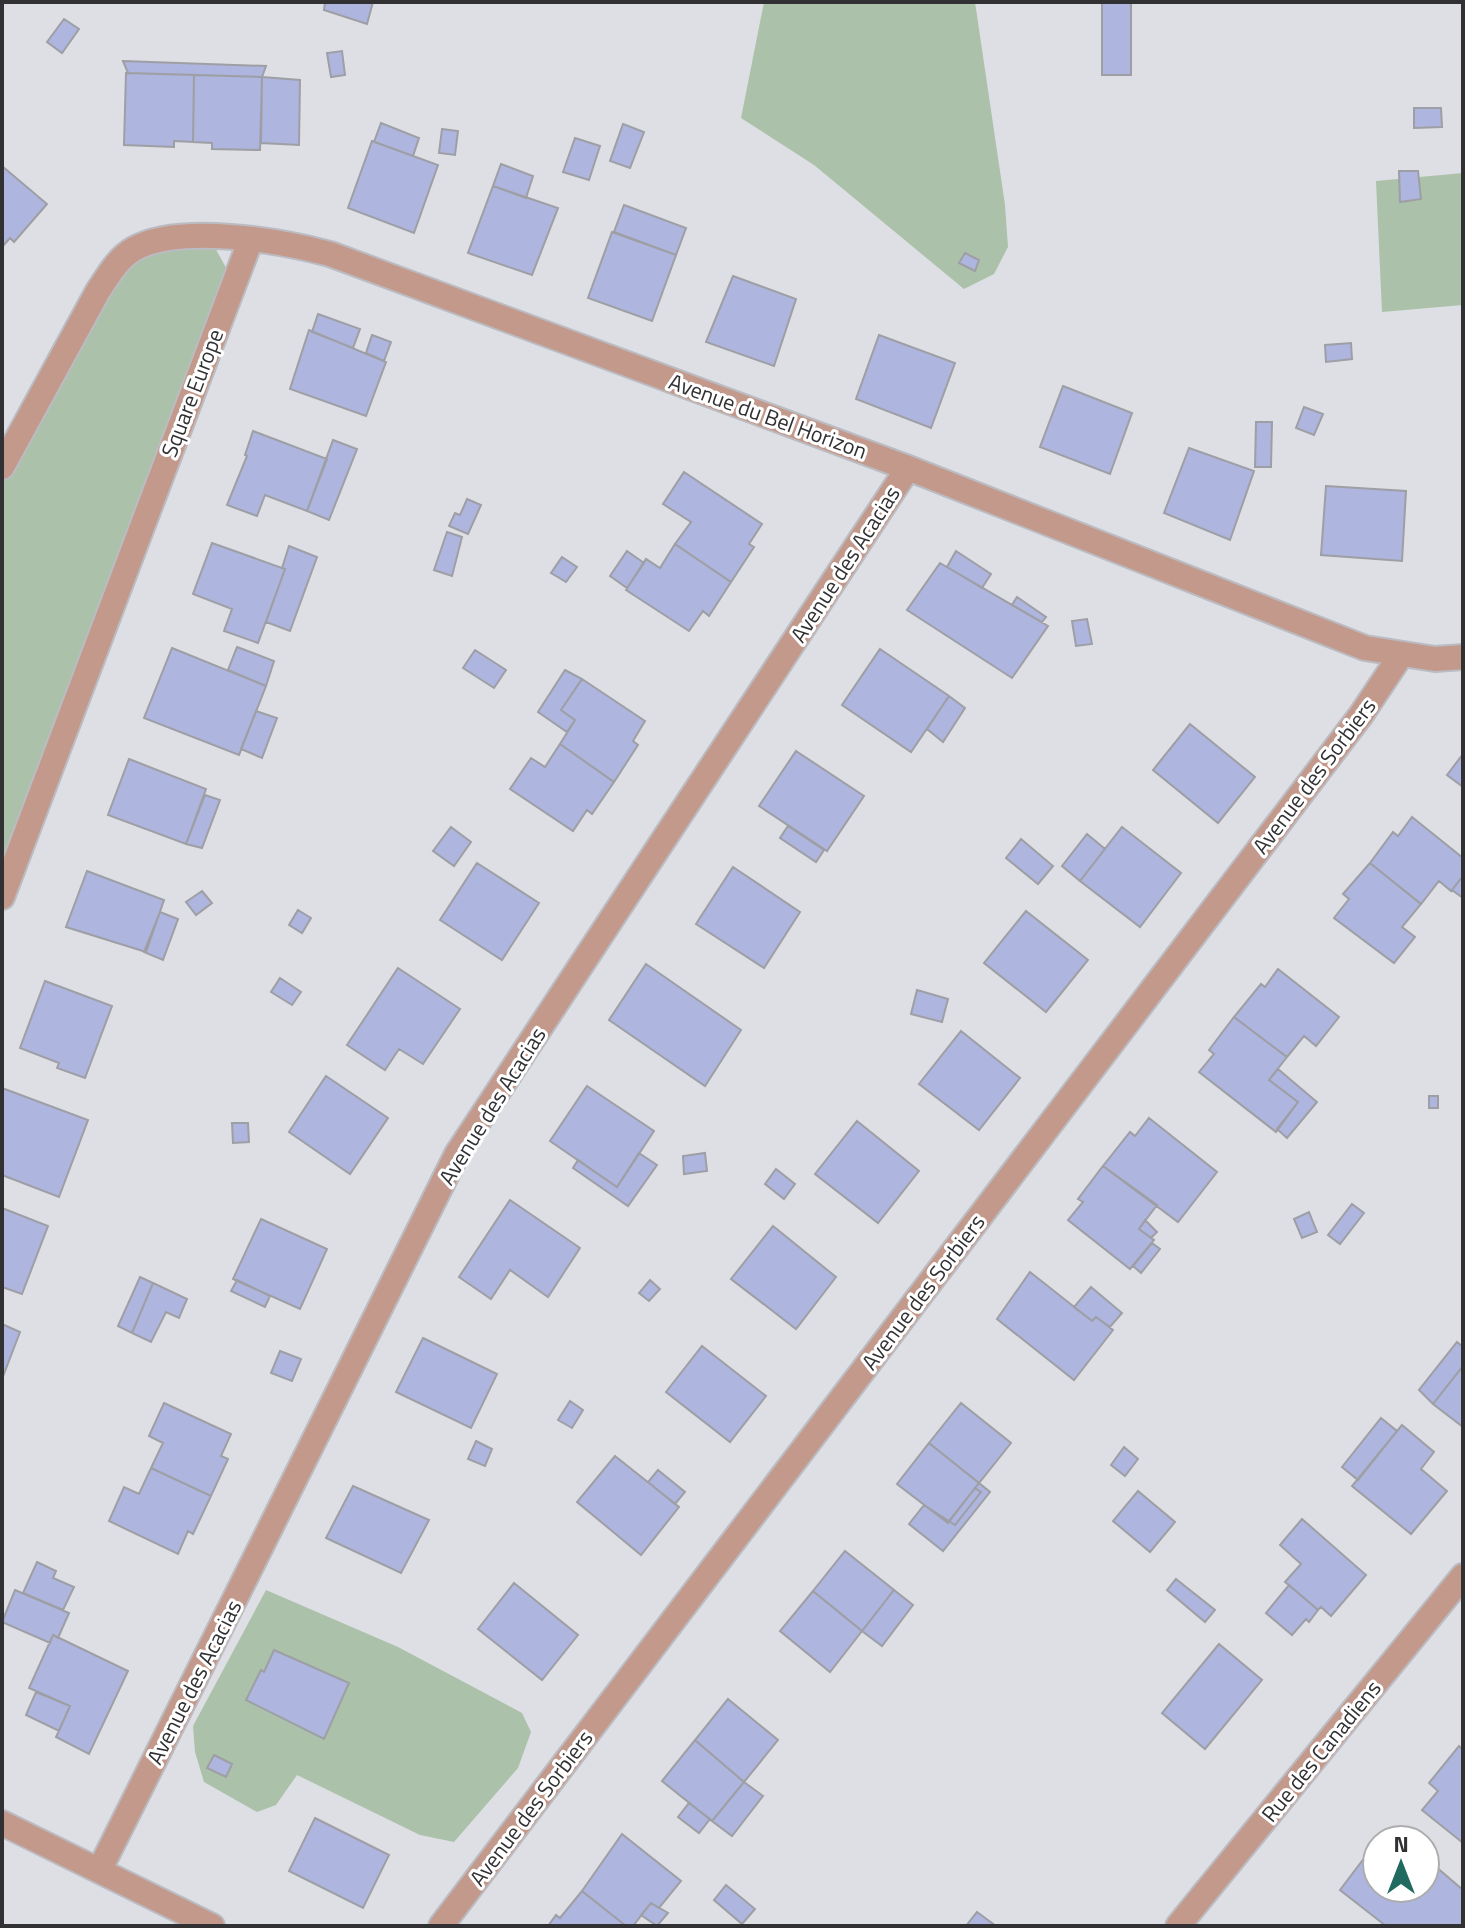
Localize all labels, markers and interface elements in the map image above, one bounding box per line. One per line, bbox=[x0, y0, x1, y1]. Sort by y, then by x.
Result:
street label: Square Europe bbox=[152, 324, 232, 462]
street label: Avenue du Bel Horizon bbox=[664, 364, 872, 468]
street label: Avenue des Acacias bbox=[782, 479, 908, 649]
street label: Avenue des Sorbiers bbox=[1244, 691, 1384, 861]
street label: Avenue des Acacias bbox=[430, 1020, 554, 1192]
street label: Avenue des Sorbiers bbox=[853, 1207, 993, 1377]
street label: Avenue des Acacias bbox=[138, 1594, 250, 1770]
street label: Rue des Canadiens bbox=[1253, 1673, 1389, 1829]
street label: Avenue des Sorbiers bbox=[461, 1723, 601, 1893]
north arrow bbox=[1361, 1824, 1441, 1904]
text: N bbox=[1393, 1827, 1409, 1861]

